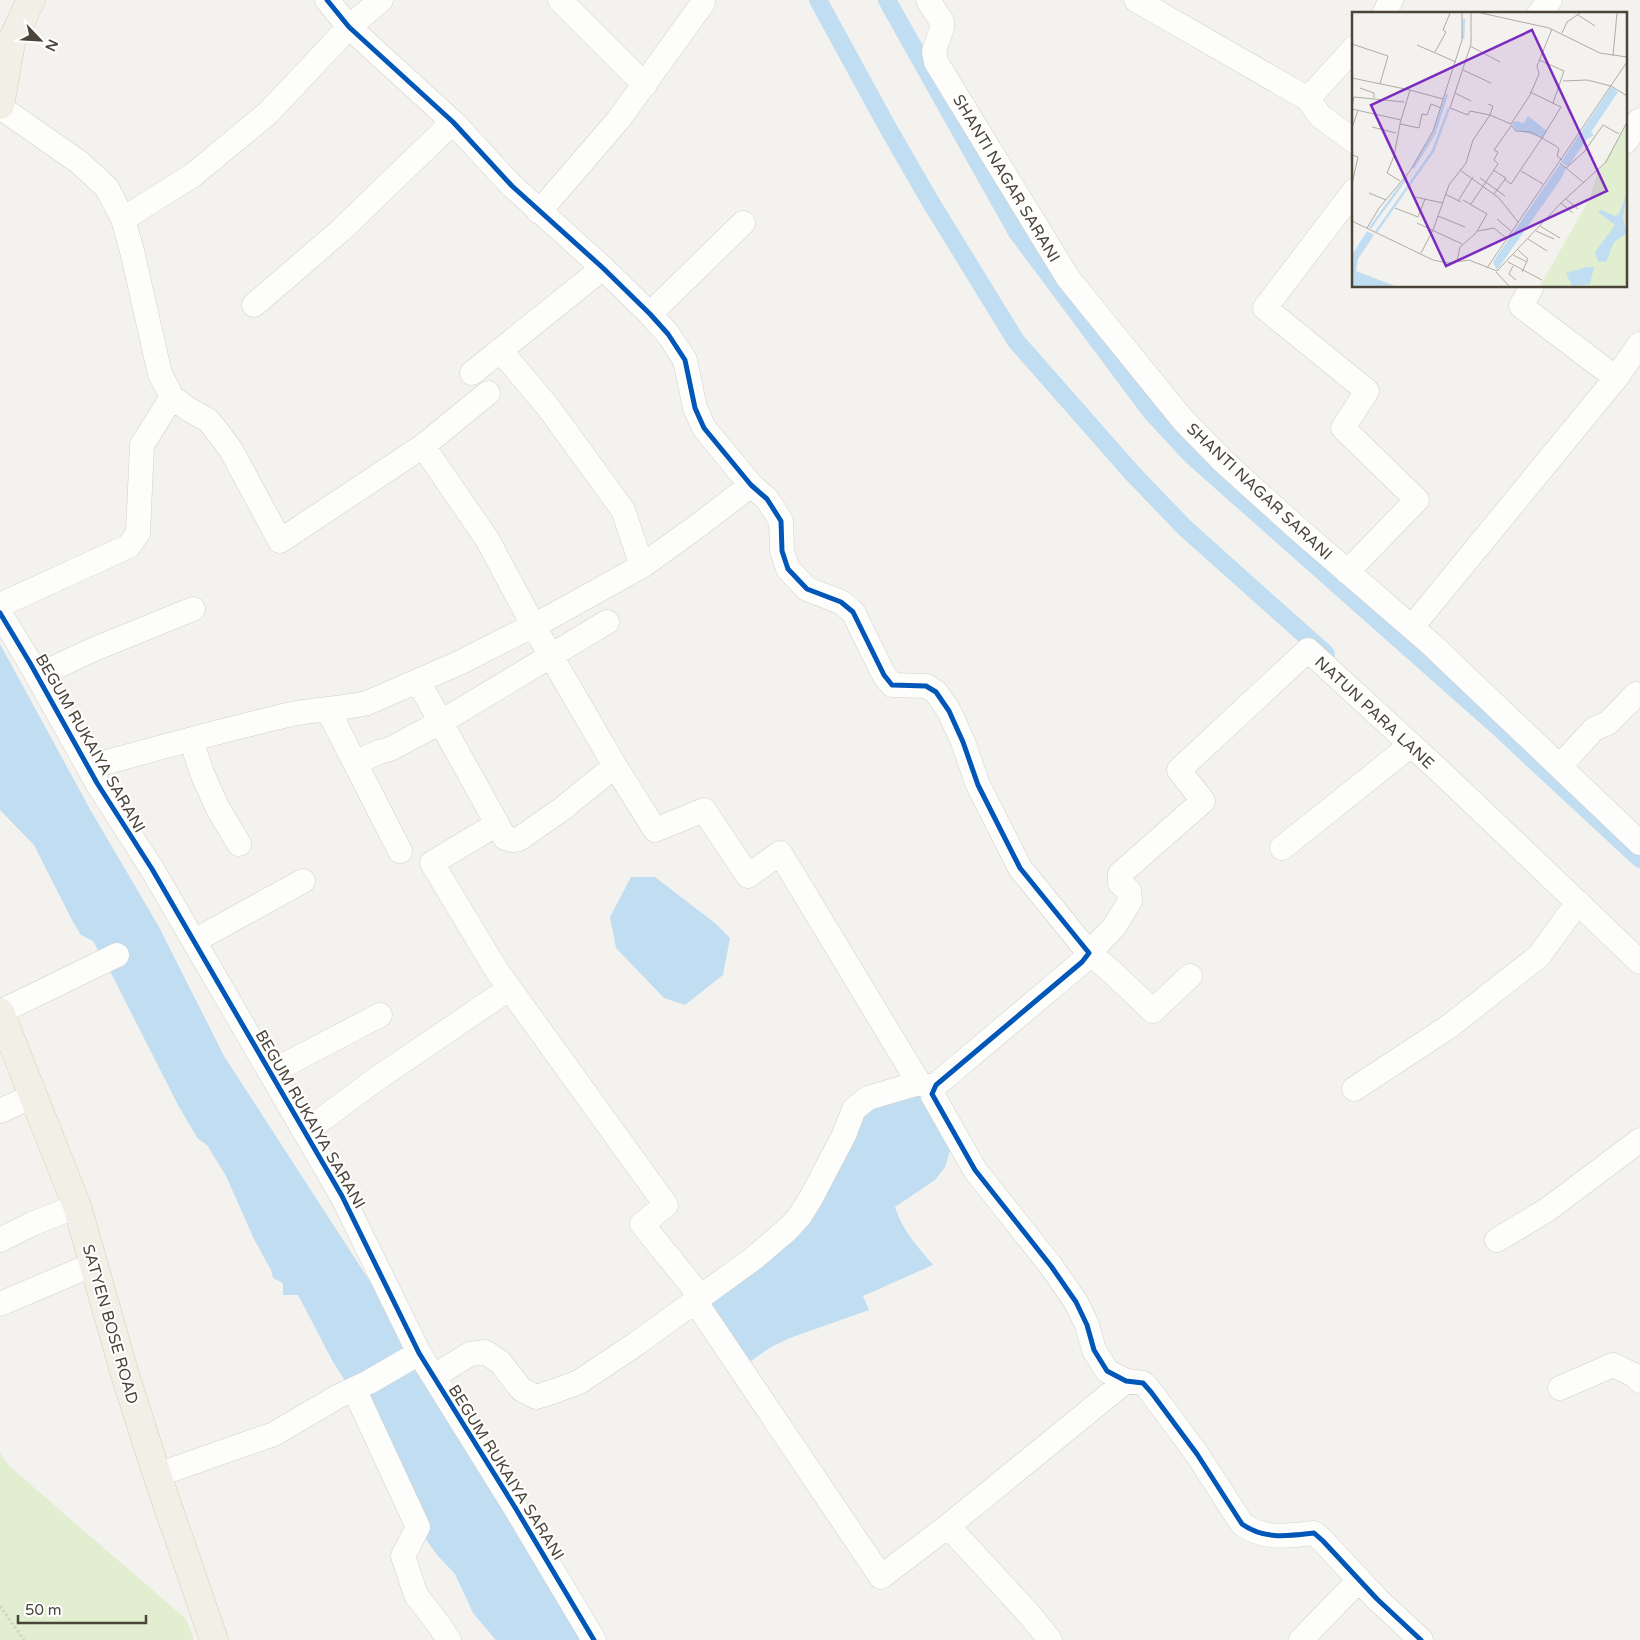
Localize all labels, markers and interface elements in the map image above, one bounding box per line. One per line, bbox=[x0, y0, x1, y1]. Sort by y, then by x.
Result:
inset map bbox=[1352, 12, 1628, 288]
north arrow bbox=[15, 15, 65, 65]
text: N bbox=[41, 37, 61, 54]
street label: SHANTI NAGAR SARANI bbox=[948, 91, 1064, 266]
street label: SHANTI NAGAR SARANI bbox=[1182, 419, 1336, 564]
street label: BEGUM RUKAIYA SARANI bbox=[31, 650, 150, 837]
street label: NATUN PARA LANE bbox=[1310, 652, 1438, 773]
street label: BEGUM RUKAIYA SARANI bbox=[251, 1026, 370, 1213]
street label: SATYEN BOSE ROAD bbox=[78, 1242, 142, 1406]
street label: BEGUM RUKAIYA SARANI bbox=[444, 1381, 569, 1564]
scale bar bbox=[18, 1592, 145, 1624]
text: 50 m bbox=[25, 1601, 62, 1619]

